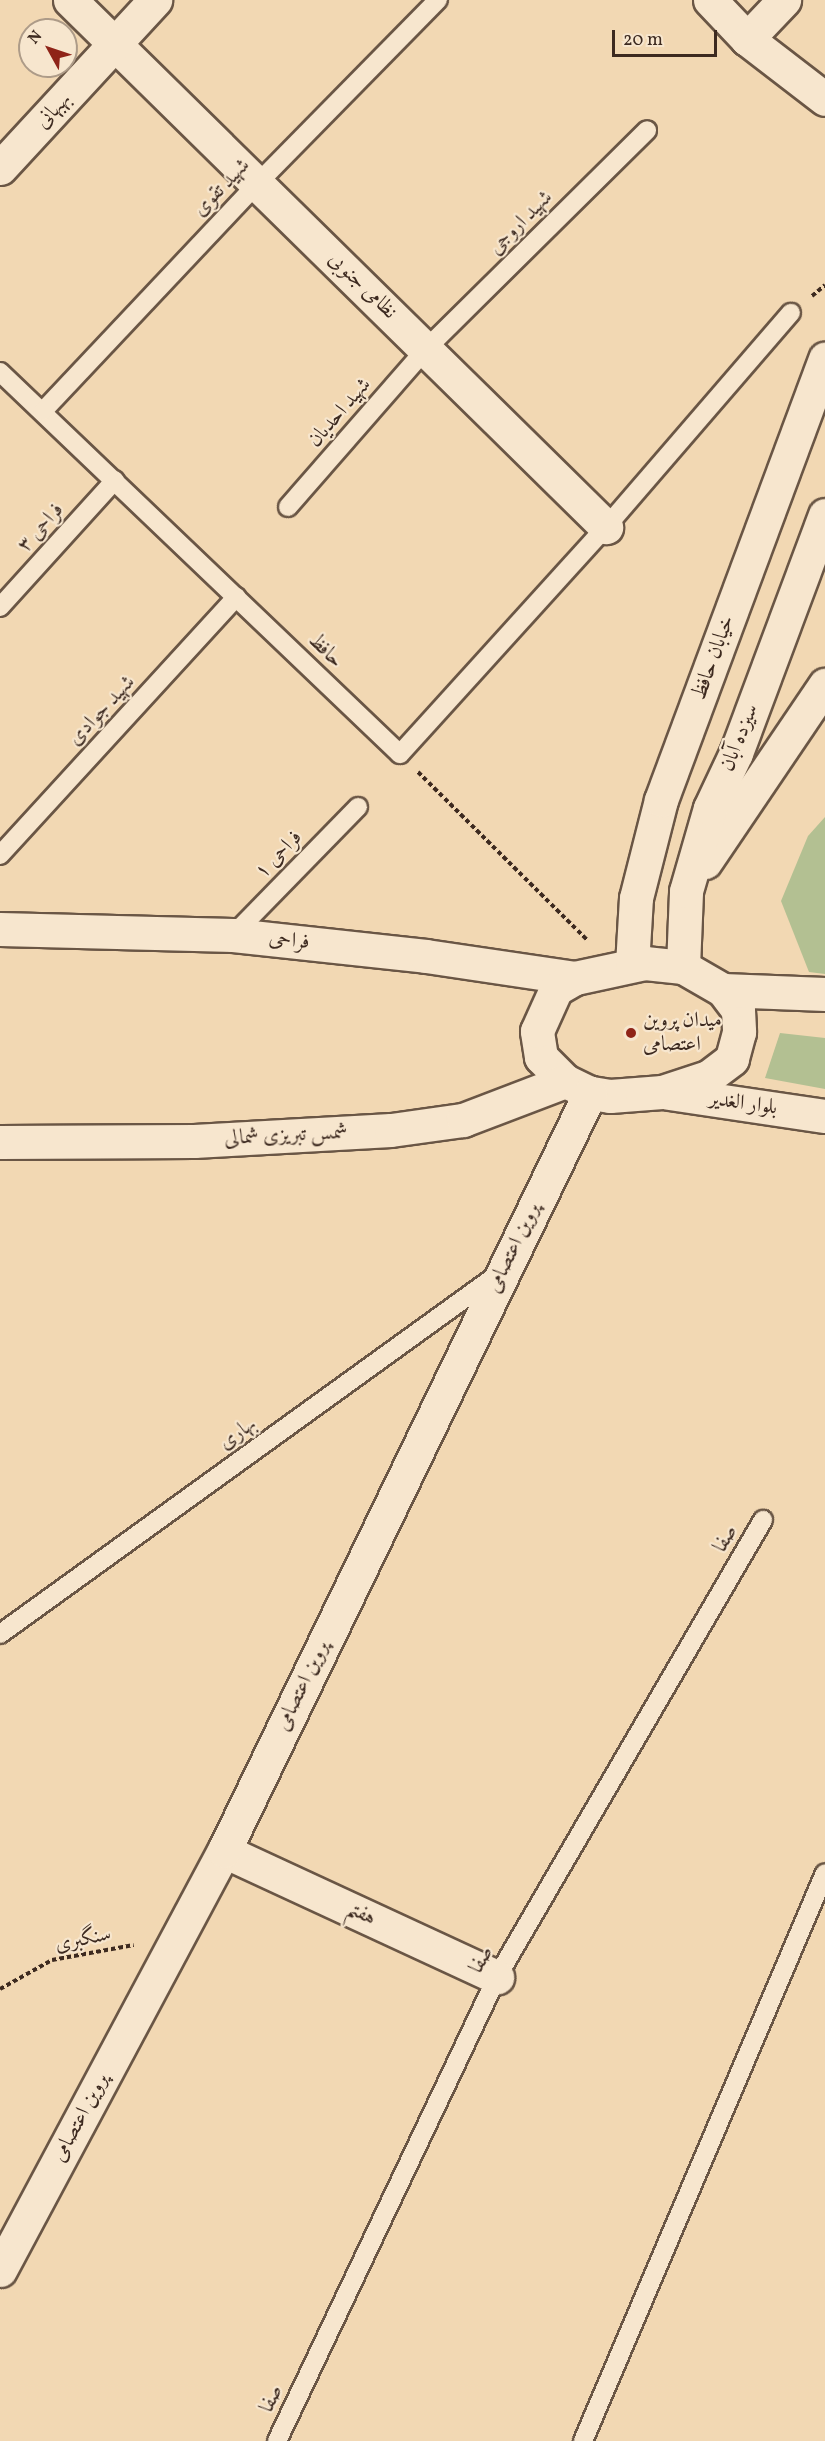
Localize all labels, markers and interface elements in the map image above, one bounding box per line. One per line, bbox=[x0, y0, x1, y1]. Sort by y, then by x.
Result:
north arrow bbox=[18, 18, 78, 78]
scale bar bbox=[615, 18, 720, 56]
text: N bbox=[24, 26, 48, 49]
text: 20 m bbox=[623, 28, 663, 53]
street label: بهبهانی bbox=[31, 87, 77, 135]
street label: شهید تقوی bbox=[188, 154, 256, 222]
street label: شهید اروجی bbox=[484, 186, 558, 260]
street label: نظامی جنوبی bbox=[322, 247, 402, 325]
street label: شهید احدیان bbox=[303, 373, 377, 453]
street label: فراحی ۳ bbox=[12, 498, 70, 558]
street label: خیابان حافظ bbox=[687, 612, 741, 704]
street label: حافظ bbox=[302, 628, 348, 674]
street label: شهید جوادی bbox=[63, 671, 141, 751]
street label: سیزده آبان bbox=[715, 701, 765, 775]
street label: فراحی ۱ bbox=[250, 826, 308, 884]
street label: فراحی bbox=[267, 926, 311, 956]
place label: میدان پروین اعتصامی bbox=[643, 1008, 722, 1058]
marker: میدان پروین اعتصامی bbox=[624, 1026, 638, 1040]
street label: بلوار الغدیر bbox=[707, 1087, 779, 1121]
street label: شمس تبریزی شمالی bbox=[224, 1120, 348, 1152]
street label: پروین اعتصامی bbox=[481, 1199, 547, 1297]
street label: بهاری bbox=[214, 1412, 262, 1456]
street label: صفا bbox=[708, 1521, 744, 1557]
street label: پروین اعتصامی bbox=[270, 1637, 336, 1735]
street label: هفتم bbox=[342, 1896, 380, 1932]
street label: سنگبری bbox=[53, 1922, 113, 1958]
street label: صفا bbox=[464, 1942, 500, 1978]
street label: پروین اعتصامی bbox=[47, 2069, 115, 2167]
street label: صفا bbox=[255, 2381, 289, 2417]

